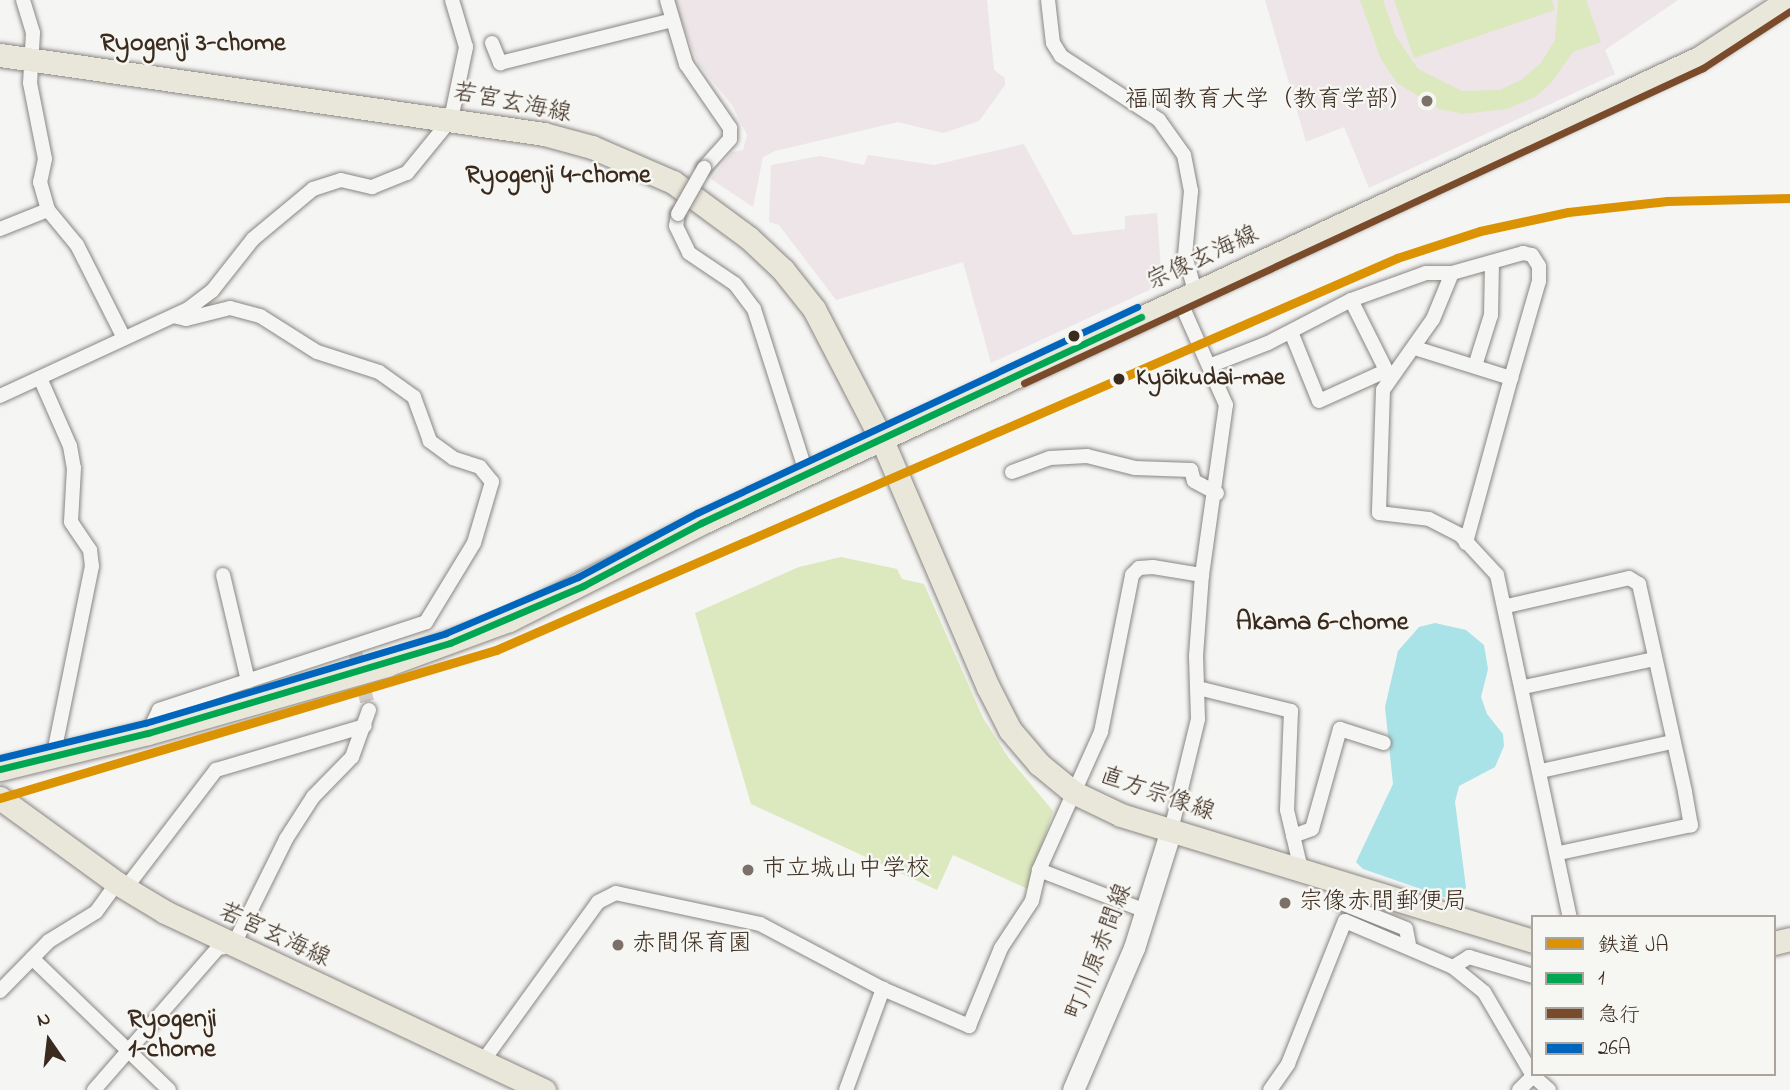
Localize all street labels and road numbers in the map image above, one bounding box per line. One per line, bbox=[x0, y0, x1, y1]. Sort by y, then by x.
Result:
street label: 若宮玄海線 bbox=[450, 78, 574, 130]
street label: 宗像玄海線 bbox=[1143, 221, 1263, 297]
street label: 直方宗像線 bbox=[1096, 762, 1218, 828]
street label: 町川原赤間線 bbox=[1061, 880, 1139, 1024]
street label: 若宮玄海線 bbox=[214, 898, 334, 974]

